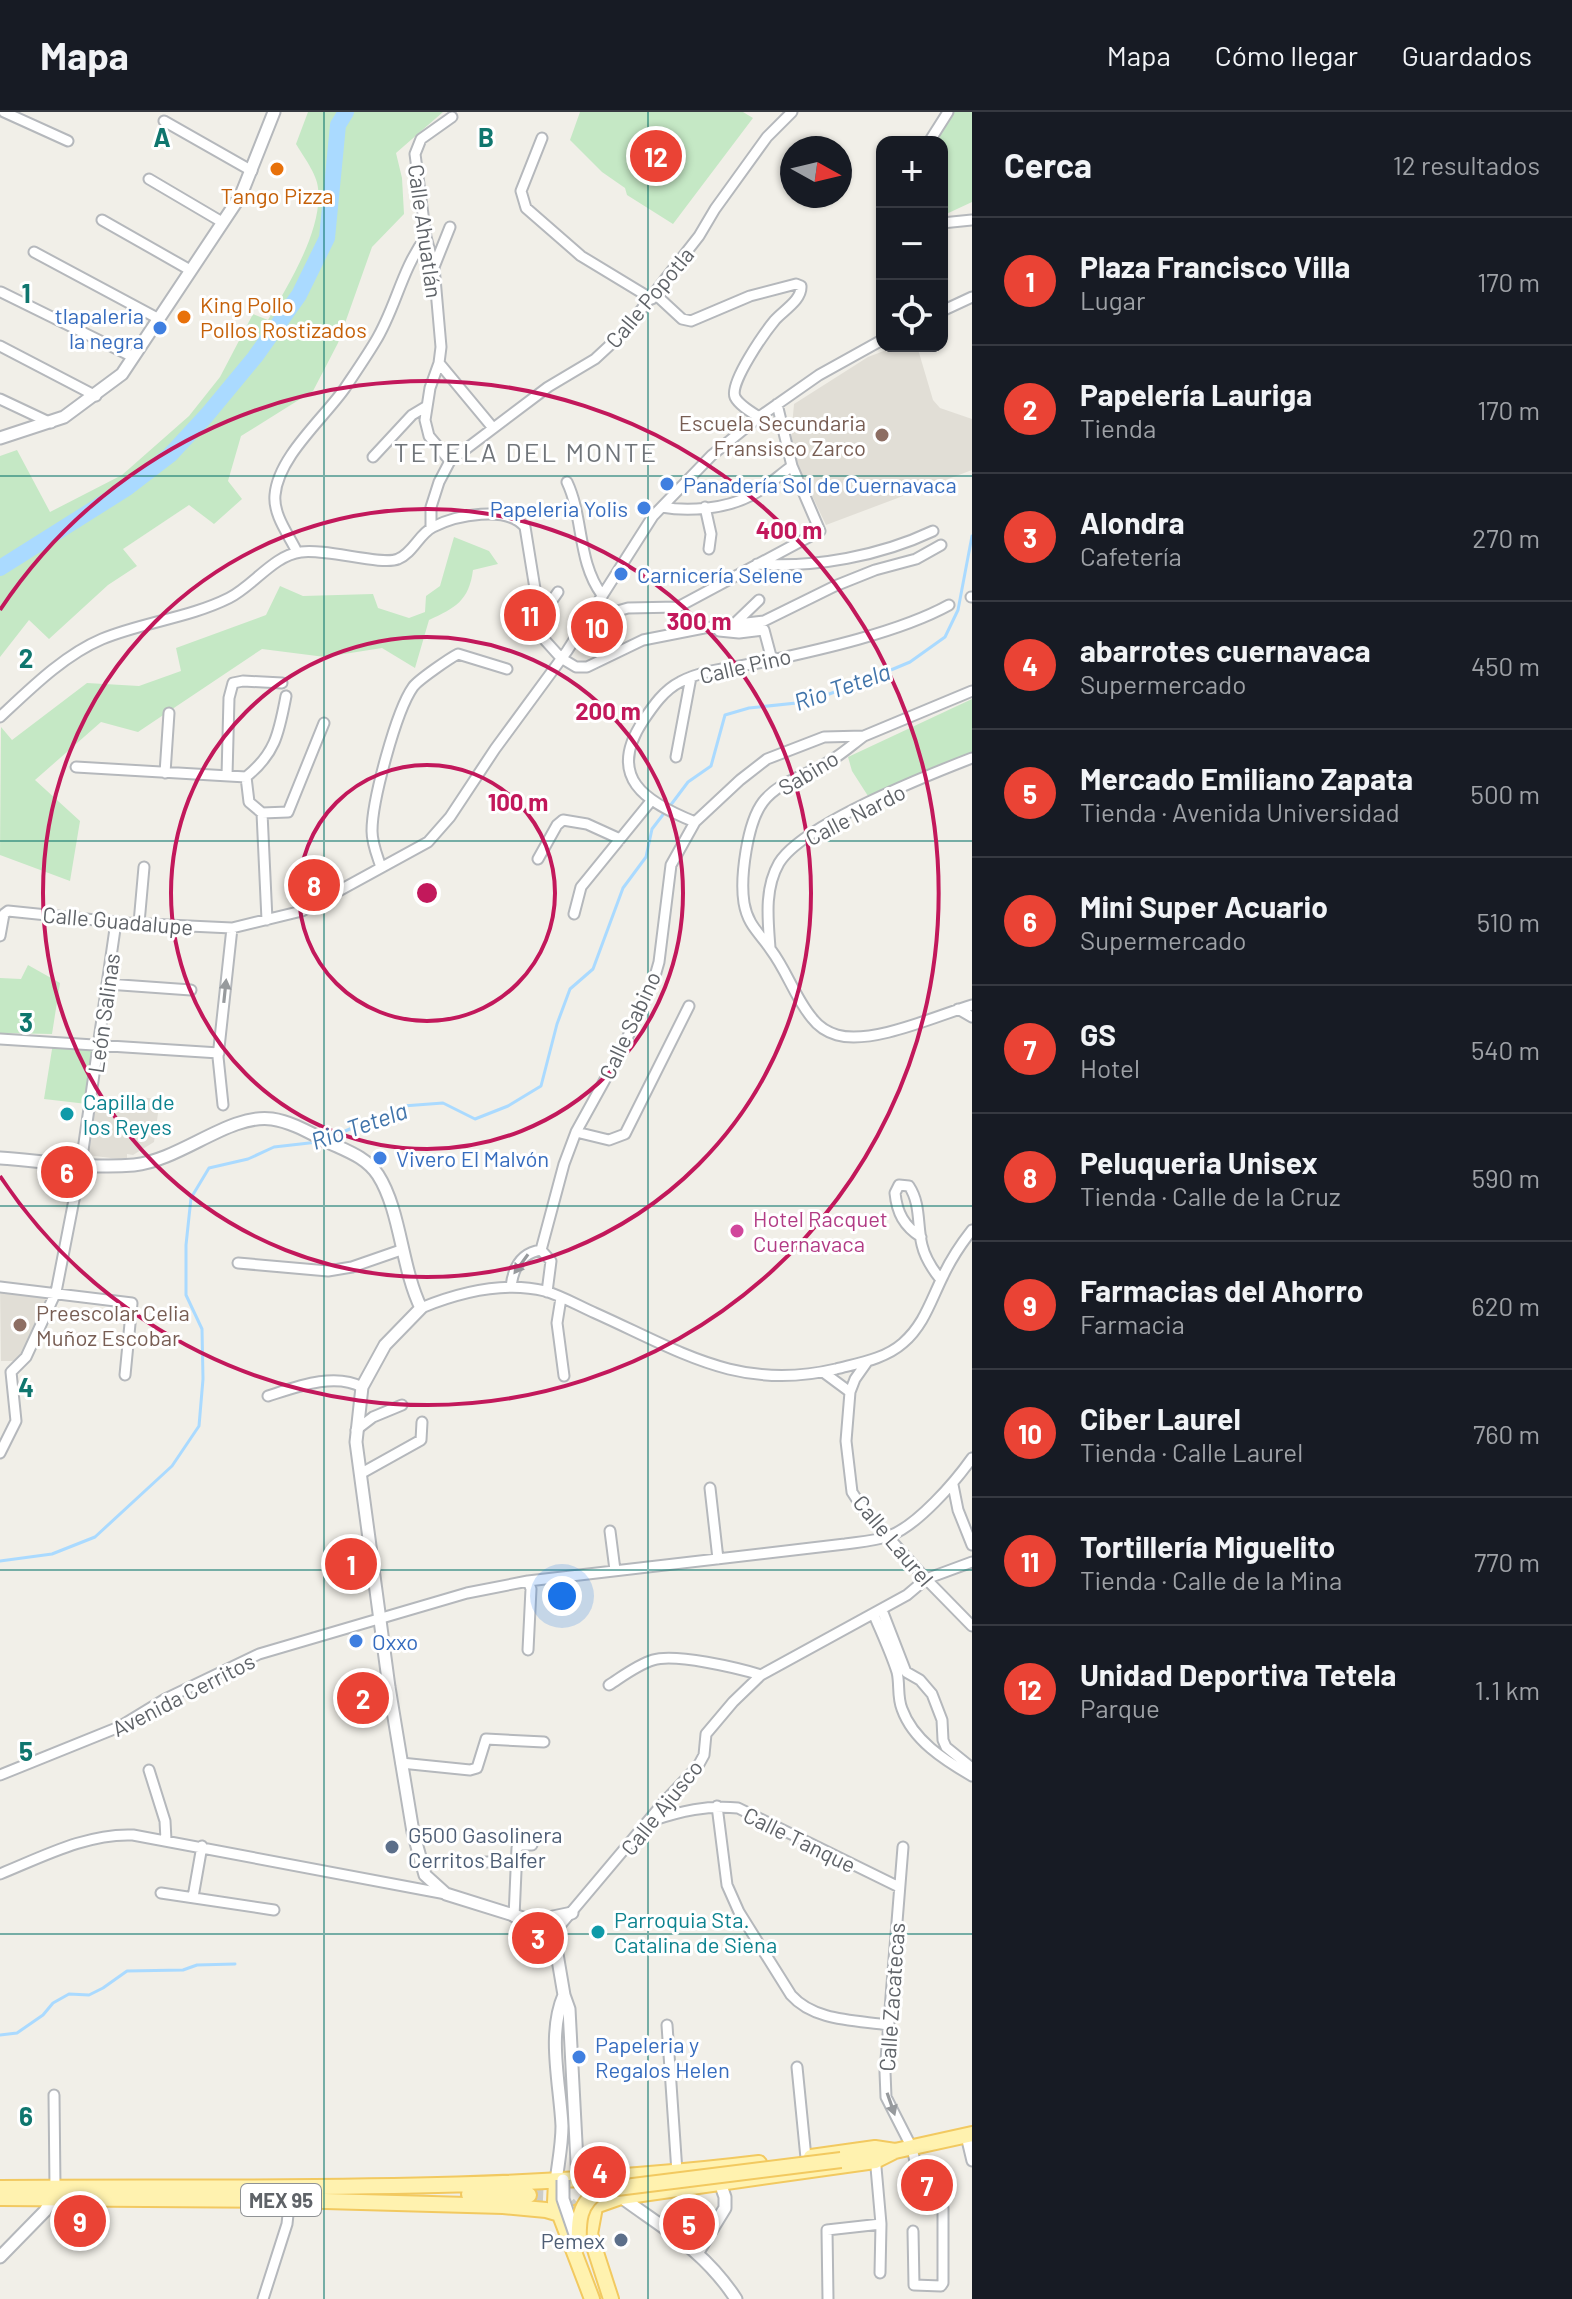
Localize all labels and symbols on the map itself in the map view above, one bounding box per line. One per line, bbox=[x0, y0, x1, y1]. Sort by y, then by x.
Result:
text: A bbox=[153, 121, 171, 152]
text: B bbox=[478, 121, 494, 152]
pin: 12 bbox=[630, 126, 682, 186]
north arrow bbox=[780, 136, 852, 208]
marker: Tango Pizza bbox=[268, 160, 286, 178]
street label: Calle Ahuatlán bbox=[404, 162, 448, 300]
place label: Tango Pizza bbox=[221, 182, 333, 208]
street label: Calle Popotla bbox=[599, 241, 699, 353]
text: 1 bbox=[21, 277, 31, 308]
place label: King Pollo Pollos Rostizados bbox=[200, 291, 367, 342]
place label: tlapaleria la negra bbox=[55, 302, 144, 353]
marker: King Pollo Pollos Rostizados bbox=[175, 308, 193, 326]
marker: tlapaleria la negra bbox=[151, 319, 169, 337]
place label: Escuela Secundaria Fransisco Zarco bbox=[679, 409, 866, 460]
marker: Escuela Secundaria Fransisco Zarco bbox=[873, 426, 891, 444]
district label: TETELA DEL MONTE bbox=[394, 436, 658, 467]
place label: Panadería Sol de Cuernavaca bbox=[683, 471, 957, 497]
marker: Panadería Sol de Cuernavaca bbox=[658, 475, 676, 493]
place label: Papeleria Yolis bbox=[490, 495, 628, 521]
marker: Papeleria Yolis bbox=[635, 499, 653, 517]
text: 400 m bbox=[756, 515, 822, 544]
place label: Carnicería Selene bbox=[637, 561, 803, 587]
marker: Carnicería Selene bbox=[612, 565, 630, 583]
pin: 11 bbox=[504, 585, 556, 645]
pin: 10 bbox=[571, 597, 623, 657]
text: 300 m bbox=[666, 606, 732, 635]
text: 2 bbox=[19, 642, 33, 673]
street label: Calle Pino bbox=[697, 642, 793, 688]
water label: Rio Tetela bbox=[790, 656, 894, 716]
text: 200 m bbox=[575, 696, 641, 725]
street label: Sabino bbox=[773, 744, 843, 800]
street label: Calle Nardo bbox=[801, 778, 909, 850]
text: 100 m bbox=[488, 787, 548, 816]
pin: 8 bbox=[288, 855, 340, 915]
centre of rings bbox=[413, 879, 441, 907]
street label: Calle Guadalupe bbox=[42, 900, 194, 940]
street label: León Salinas bbox=[82, 951, 124, 1075]
street label: Calle Sabino bbox=[593, 967, 665, 1083]
one-way arrow bbox=[219, 978, 232, 1003]
text: 3 bbox=[19, 1006, 33, 1037]
place label: Capilla de los Reyes bbox=[83, 1088, 175, 1139]
water label: Rio Tetela bbox=[307, 1095, 411, 1155]
marker: Capilla de los Reyes bbox=[58, 1105, 76, 1123]
pin: 6 bbox=[41, 1142, 93, 1202]
place label: Vivero El Malvón bbox=[396, 1145, 549, 1171]
marker: Vivero El Malvón bbox=[371, 1149, 389, 1167]
place label: Hotel Racquet Cuernavaca bbox=[753, 1205, 888, 1256]
marker: Hotel Racquet Cuernavaca bbox=[728, 1222, 746, 1240]
one-way arrow bbox=[513, 1253, 529, 1275]
place label: Preescolar Celia Muñoz Escobar bbox=[36, 1299, 190, 1350]
marker: Preescolar Celia Muñoz Escobar bbox=[11, 1316, 29, 1334]
text: 4 bbox=[18, 1371, 34, 1402]
street label: Calle Laurel bbox=[848, 1489, 940, 1591]
pin: 1 bbox=[325, 1534, 377, 1594]
your location bbox=[542, 1576, 582, 1616]
place label: Oxxo bbox=[372, 1628, 418, 1654]
marker: Oxxo bbox=[347, 1632, 365, 1650]
street label: Avenida Cerritos bbox=[107, 1647, 259, 1741]
pin: 2 bbox=[337, 1668, 389, 1728]
text: 5 bbox=[19, 1735, 33, 1766]
street label: Calle Ajusco bbox=[615, 1754, 707, 1860]
street label: Calle Tanque bbox=[740, 1801, 860, 1877]
place label: G500 Gasolinera Cerritos Balfer bbox=[408, 1821, 563, 1872]
marker: G500 Gasolinera Cerritos Balfer bbox=[383, 1838, 401, 1856]
place label: Parroquia Sta. Catalina de Siena bbox=[614, 1906, 777, 1957]
pin: 3 bbox=[512, 1908, 564, 1968]
street label: Calle Zacatecas bbox=[873, 1922, 909, 2072]
marker: Parroquia Sta. Catalina de Siena bbox=[589, 1923, 607, 1941]
place label: Papeleria y Regalos Helen bbox=[595, 2031, 730, 2082]
marker: Papeleria y Regalos Helen bbox=[570, 2048, 588, 2066]
one-way arrow bbox=[885, 2092, 897, 2116]
text: 6 bbox=[19, 2100, 33, 2131]
pin: 4 bbox=[574, 2142, 626, 2202]
pin: 7 bbox=[901, 2155, 953, 2215]
road number: MEX 95 bbox=[241, 2184, 321, 2216]
pin: 9 bbox=[54, 2191, 106, 2251]
pin: 5 bbox=[663, 2194, 715, 2254]
place label: Pemex bbox=[541, 2227, 605, 2253]
marker: Pemex bbox=[612, 2231, 630, 2249]

